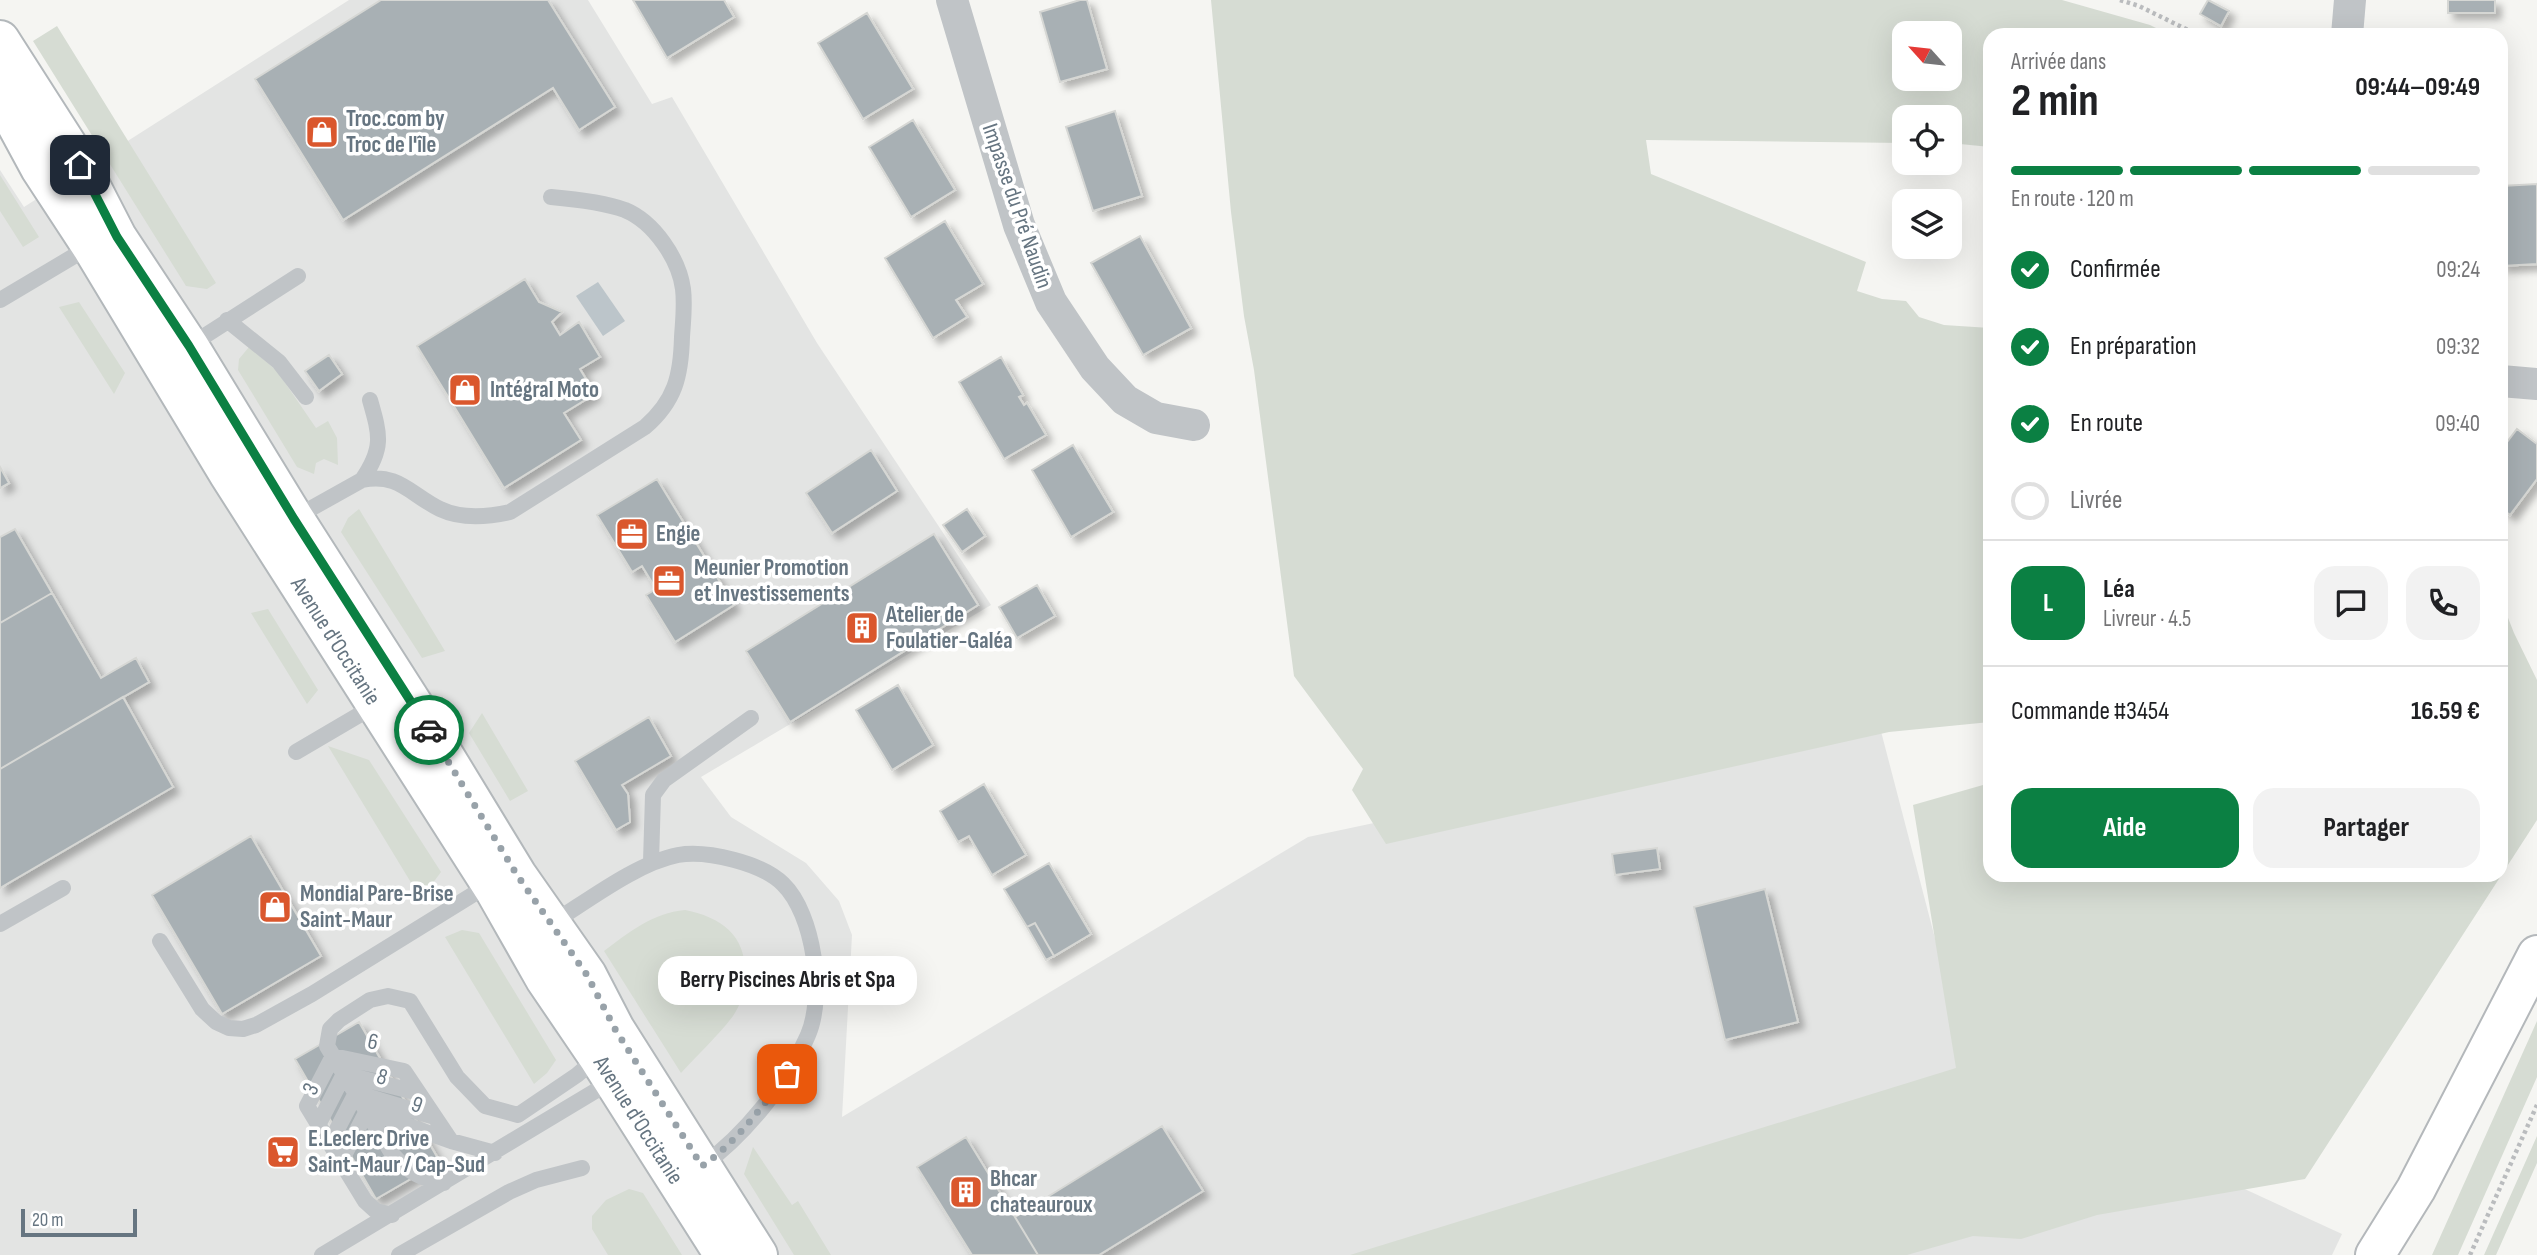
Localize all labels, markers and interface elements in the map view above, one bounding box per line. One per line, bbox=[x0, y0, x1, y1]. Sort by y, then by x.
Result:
north arrow bbox=[1892, 21, 1962, 91]
map controls bbox=[1892, 21, 1962, 259]
text: Arrivée dans bbox=[2011, 48, 2106, 76]
text: 09:44–09:49 bbox=[2355, 72, 2480, 103]
text: 2 min bbox=[2011, 74, 2099, 129]
place label: Troc.com by Troc de l'île bbox=[346, 105, 445, 159]
button: locate bbox=[1892, 105, 1962, 175]
shop icon: Troc.com by Troc de l'île bbox=[303, 113, 341, 151]
street label: Impasse du Pré Naudin bbox=[976, 120, 1058, 292]
pin bbox=[50, 135, 110, 195]
icon: home bbox=[61, 146, 99, 184]
text: En route · 120 m bbox=[2011, 185, 2134, 213]
button: layers bbox=[1892, 189, 1962, 259]
icon: check bbox=[2011, 251, 2049, 289]
text: Confirmée bbox=[2070, 254, 2161, 285]
text: 09:24 bbox=[2436, 256, 2480, 284]
icon: check bbox=[2011, 328, 2049, 366]
text: En préparation bbox=[2070, 331, 2197, 362]
text: 09:32 bbox=[2436, 333, 2480, 361]
shop icon: Intégral Moto bbox=[446, 371, 484, 409]
place label: Intégral Moto bbox=[490, 376, 599, 404]
icon: check bbox=[2011, 405, 2049, 443]
text: En route bbox=[2070, 408, 2143, 439]
text: 09:40 bbox=[2435, 410, 2480, 438]
text: Livrée bbox=[2070, 485, 2122, 516]
office icon: Engie bbox=[613, 515, 651, 553]
place label: Engie bbox=[656, 520, 700, 548]
place label: Meunier Promotion et Investissements bbox=[694, 554, 850, 608]
office icon: Meunier Promotion et Investissements bbox=[650, 562, 688, 600]
button: chat bbox=[2314, 566, 2388, 640]
button: phone bbox=[2406, 566, 2480, 640]
street label: Avenue d'Occitanie bbox=[284, 571, 387, 710]
text: Léa bbox=[2103, 574, 2135, 605]
text: L bbox=[2043, 588, 2053, 619]
place label: Atelier de Foulatier-Galéa bbox=[885, 601, 1013, 655]
text: Livreur · 4.5 bbox=[2103, 605, 2191, 633]
building icon: Atelier de Foulatier-Galéa bbox=[843, 609, 881, 647]
courier bbox=[394, 695, 464, 765]
text: Commande #3454 bbox=[2011, 696, 2169, 727]
text: 16.59 € bbox=[2411, 696, 2480, 727]
icon: car bbox=[410, 711, 448, 749]
button: Aide bbox=[2011, 788, 2239, 868]
button: Partager bbox=[2253, 788, 2480, 868]
place label: Mondial Pare-Brise Saint-Maur bbox=[300, 880, 454, 934]
shop icon: Mondial Pare-Brise Saint-Maur bbox=[256, 888, 294, 926]
callout: Berry Piscines Abris et Spa bbox=[658, 955, 917, 1004]
text: Berry Piscines Abris et Spa bbox=[680, 966, 895, 994]
street label: 6 bbox=[365, 1027, 381, 1057]
pin bbox=[757, 1044, 817, 1104]
street label: Avenue d'Occitanie bbox=[587, 1050, 689, 1190]
icon: bag bbox=[768, 1055, 806, 1093]
street label: 8 bbox=[373, 1062, 391, 1092]
street label: 3 bbox=[296, 1078, 326, 1100]
street label: 9 bbox=[407, 1090, 427, 1120]
place label: E.Leclerc Drive Saint-Maur / Cap-Sud bbox=[308, 1125, 485, 1179]
supermarket icon: E.Leclerc Drive Saint-Maur / Cap-Sud bbox=[264, 1133, 302, 1171]
place label: Bhcar chateauroux bbox=[990, 1165, 1093, 1219]
building icon: Bhcar chateauroux bbox=[947, 1173, 985, 1211]
scale bar bbox=[21, 1206, 136, 1238]
text: 20 m bbox=[32, 1209, 64, 1232]

